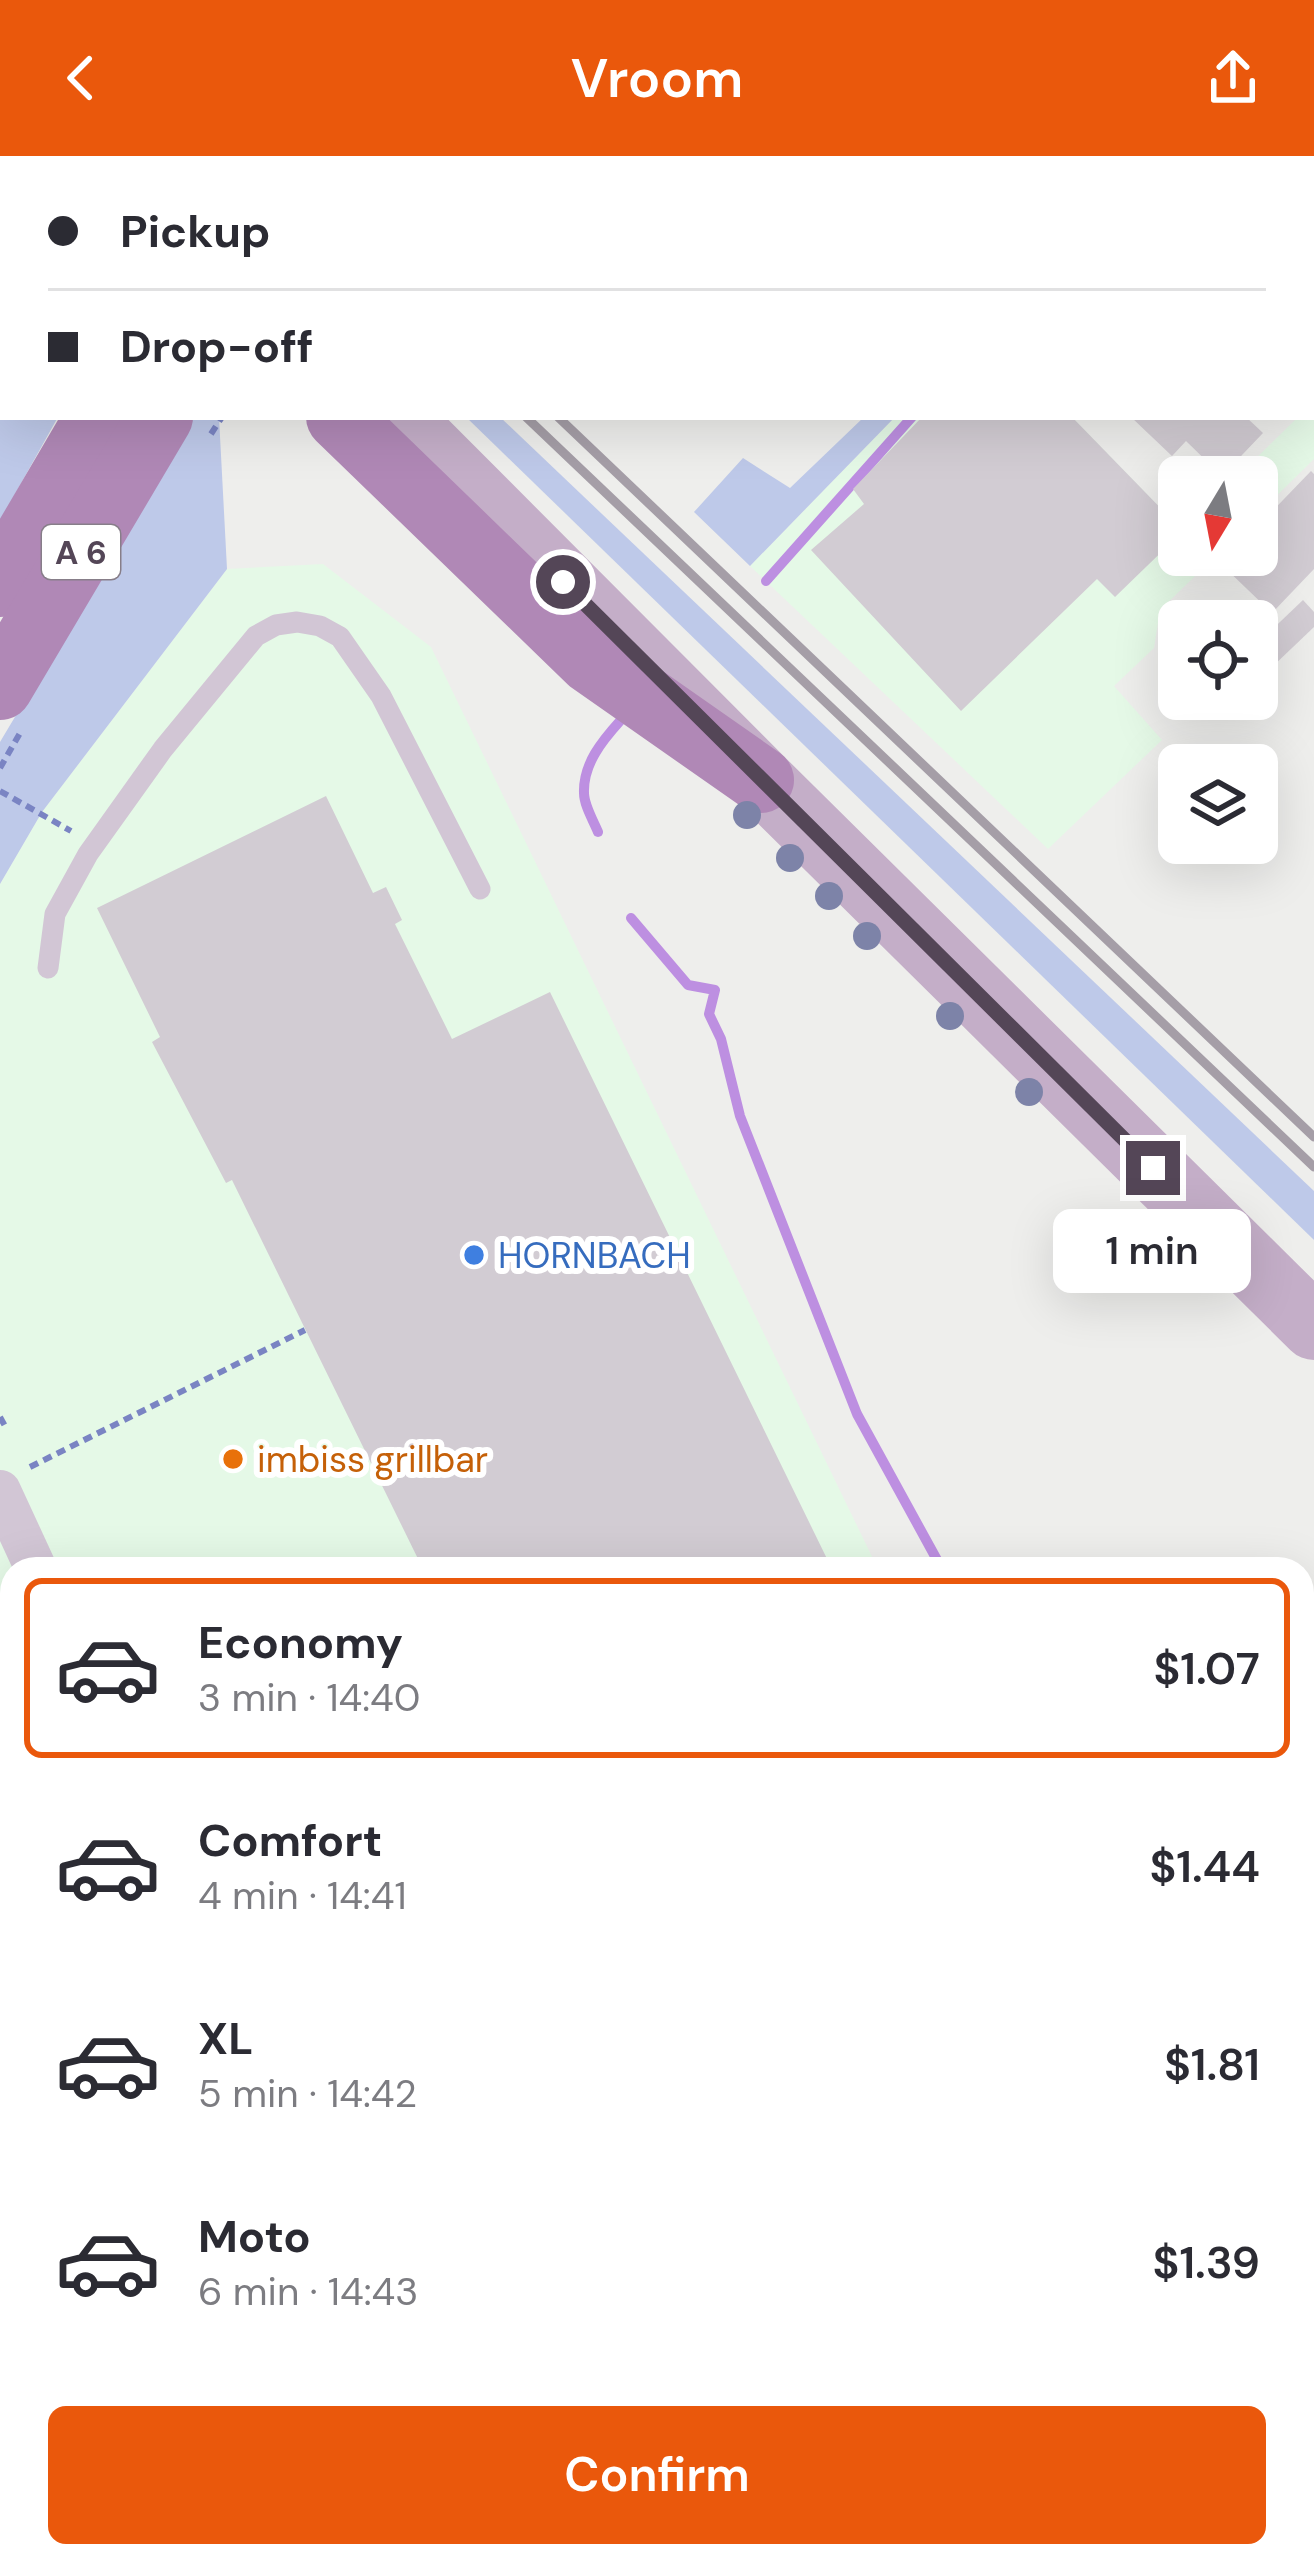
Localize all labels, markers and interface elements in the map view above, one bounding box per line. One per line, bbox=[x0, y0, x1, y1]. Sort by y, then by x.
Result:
text: Vroom bbox=[571, 43, 743, 114]
icon: back bbox=[48, 45, 114, 111]
icon: share bbox=[1200, 45, 1266, 111]
text: Pickup bbox=[120, 202, 270, 261]
text: Drop-off bbox=[120, 317, 314, 376]
north arrow bbox=[1158, 456, 1278, 576]
map controls bbox=[1158, 456, 1278, 864]
road number: A 6 bbox=[42, 525, 120, 579]
route start bbox=[536, 555, 590, 609]
button: locate bbox=[1158, 600, 1278, 720]
button: layers bbox=[1158, 744, 1278, 864]
route end bbox=[1126, 1141, 1180, 1195]
callout: 1 min bbox=[1054, 1210, 1252, 1294]
text: 1 min bbox=[1105, 1225, 1199, 1276]
place label: HORNBACH bbox=[498, 1232, 691, 1279]
marker: HORNBACH bbox=[461, 1242, 487, 1268]
place label: imbiss grillbar bbox=[257, 1436, 488, 1483]
marker: imbiss grillbar bbox=[220, 1446, 246, 1472]
text: Economy bbox=[198, 1613, 403, 1672]
icon: car bbox=[54, 1614, 162, 1722]
text: $1.07 bbox=[1153, 1639, 1260, 1698]
text: 3 min · 14:40 bbox=[198, 1672, 420, 1723]
text: Comfort bbox=[198, 1811, 382, 1870]
icon: car bbox=[54, 1812, 162, 1920]
text: $1.44 bbox=[1149, 1837, 1260, 1896]
text: 4 min · 14:41 bbox=[198, 1870, 407, 1921]
text: XL bbox=[198, 2009, 253, 2068]
icon: car bbox=[54, 2010, 162, 2118]
text: $1.81 bbox=[1164, 2035, 1260, 2094]
text: 5 min · 14:42 bbox=[198, 2068, 417, 2119]
text: Moto bbox=[198, 2207, 311, 2266]
icon: car bbox=[54, 2208, 162, 2316]
text: $1.39 bbox=[1153, 2233, 1260, 2292]
text: 6 min · 14:43 bbox=[198, 2266, 418, 2317]
button: Confirm bbox=[48, 2406, 1266, 2544]

